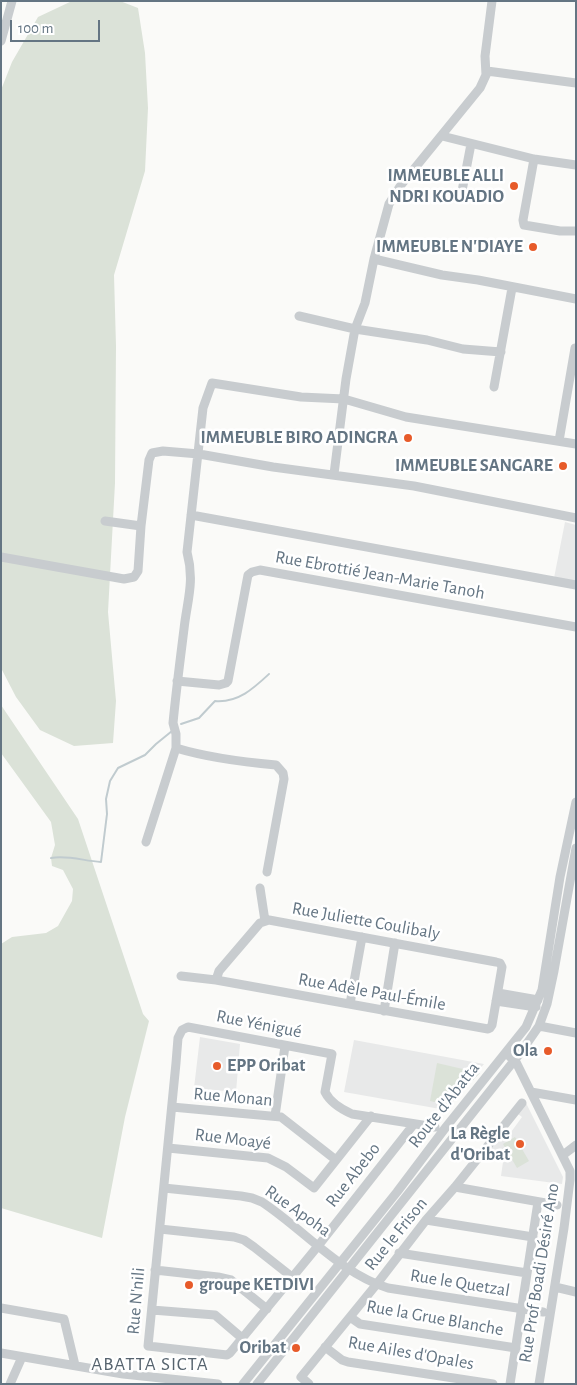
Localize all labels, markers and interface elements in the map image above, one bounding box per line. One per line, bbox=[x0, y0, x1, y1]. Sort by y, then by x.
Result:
scale bar bbox=[12, 10, 102, 42]
text: 100 m bbox=[18, 21, 53, 36]
place label: IMMEUBLE ALLI NDRI KOUADIO bbox=[388, 165, 504, 208]
marker: IMMEUBLE ALLI NDRI KOUADIO bbox=[508, 180, 520, 192]
place label: IMMEUBLE N'DIAYE bbox=[376, 236, 523, 258]
marker: IMMEUBLE N'DIAYE bbox=[527, 241, 539, 253]
place label: IMMEUBLE BIRO ADINGRA bbox=[200, 427, 398, 449]
marker: IMMEUBLE BIRO ADINGRA bbox=[402, 432, 414, 444]
place label: IMMEUBLE SANGARE bbox=[395, 455, 553, 477]
marker: IMMEUBLE SANGARE bbox=[557, 460, 569, 472]
street label: Rue Ebrottié Jean-Marie Tanoh bbox=[274, 546, 486, 604]
street label: Rue Juliette Coulibaly bbox=[290, 897, 442, 945]
street label: Rue Adèle Paul-Émile bbox=[297, 968, 447, 1016]
street label: Rue Yénigué bbox=[214, 1005, 304, 1043]
place label: Ola bbox=[513, 1040, 538, 1062]
marker: Ola bbox=[542, 1045, 554, 1057]
place label: EPP Oribat bbox=[227, 1055, 305, 1077]
street label: Route d'Abatta bbox=[404, 1058, 484, 1152]
marker: EPP Oribat bbox=[211, 1060, 223, 1072]
street label: Rue Monan bbox=[193, 1083, 273, 1111]
place label: La Règle d'Oribat bbox=[450, 1123, 510, 1166]
street label: Rue Moayé bbox=[194, 1124, 272, 1154]
street label: Rue Abebo bbox=[321, 1138, 385, 1212]
marker: La Règle d'Oribat bbox=[514, 1138, 526, 1150]
street label: Rue Apoha bbox=[261, 1180, 335, 1242]
street label: Rue Prof Boadi Désiré Ano bbox=[514, 1182, 564, 1364]
street label: Rue le Frison bbox=[360, 1193, 432, 1275]
street label: Rue le Quetzal bbox=[409, 1264, 511, 1302]
street label: Rue N'nili bbox=[122, 1266, 150, 1336]
place label: groupe KETDIVI bbox=[199, 1274, 314, 1296]
marker: groupe KETDIVI bbox=[183, 1279, 195, 1291]
street label: Rue la Grue Blanche bbox=[365, 1295, 505, 1341]
street label: Rue Ailes d'Opales bbox=[346, 1331, 476, 1375]
place label: Oribat bbox=[239, 1337, 286, 1359]
marker: Oribat bbox=[290, 1342, 302, 1354]
district label: ABATTA SICTA bbox=[90, 1353, 210, 1375]

